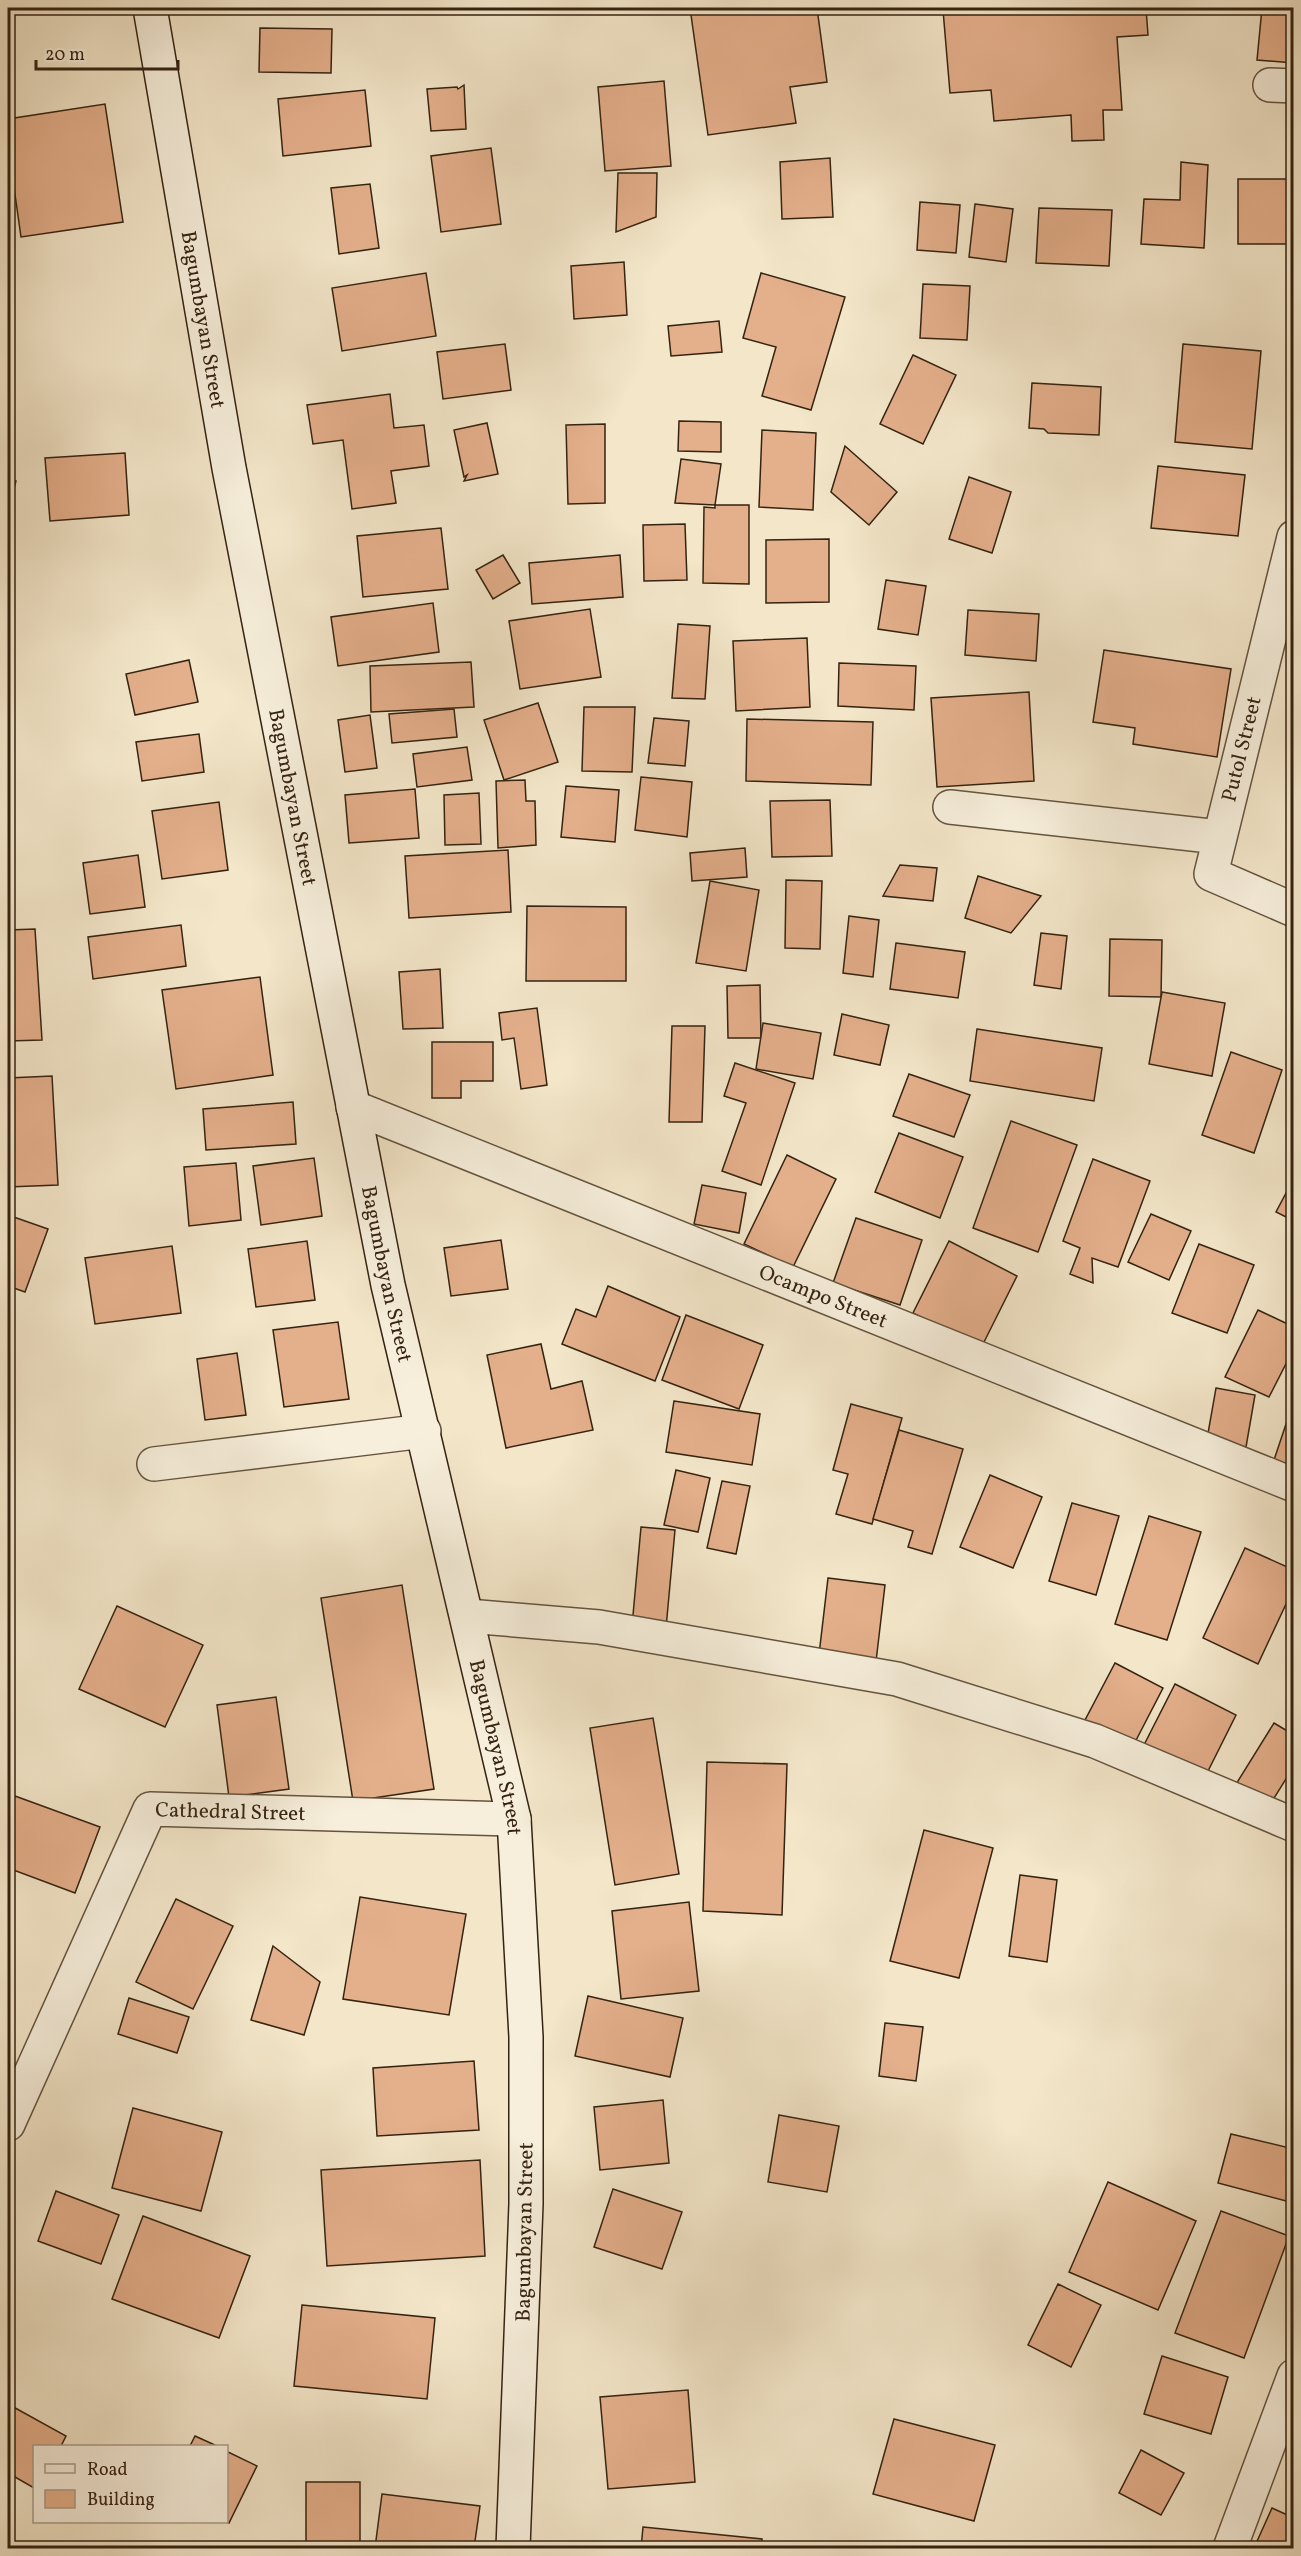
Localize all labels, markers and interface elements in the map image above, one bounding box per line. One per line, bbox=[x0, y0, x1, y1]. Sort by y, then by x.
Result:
scale bar bbox=[36, 33, 178, 71]
text: 20 m bbox=[45, 43, 85, 68]
street label: Bagumbayan Street bbox=[173, 229, 232, 411]
street label: Putol Street bbox=[1215, 694, 1270, 805]
street label: Bagumbayan Street bbox=[260, 706, 323, 888]
street label: Bagumbayan Street bbox=[353, 1183, 419, 1365]
street label: Ocampo Street bbox=[754, 1259, 892, 1336]
street label: Bagumbayan Street bbox=[461, 1657, 528, 1836]
street label: Cathedral Street bbox=[155, 1796, 306, 1829]
street label: Bagumbayan Street bbox=[509, 2142, 542, 2322]
legend bbox=[33, 2445, 228, 2523]
text: Road bbox=[87, 2458, 128, 2483]
text: Building bbox=[87, 2488, 155, 2513]

